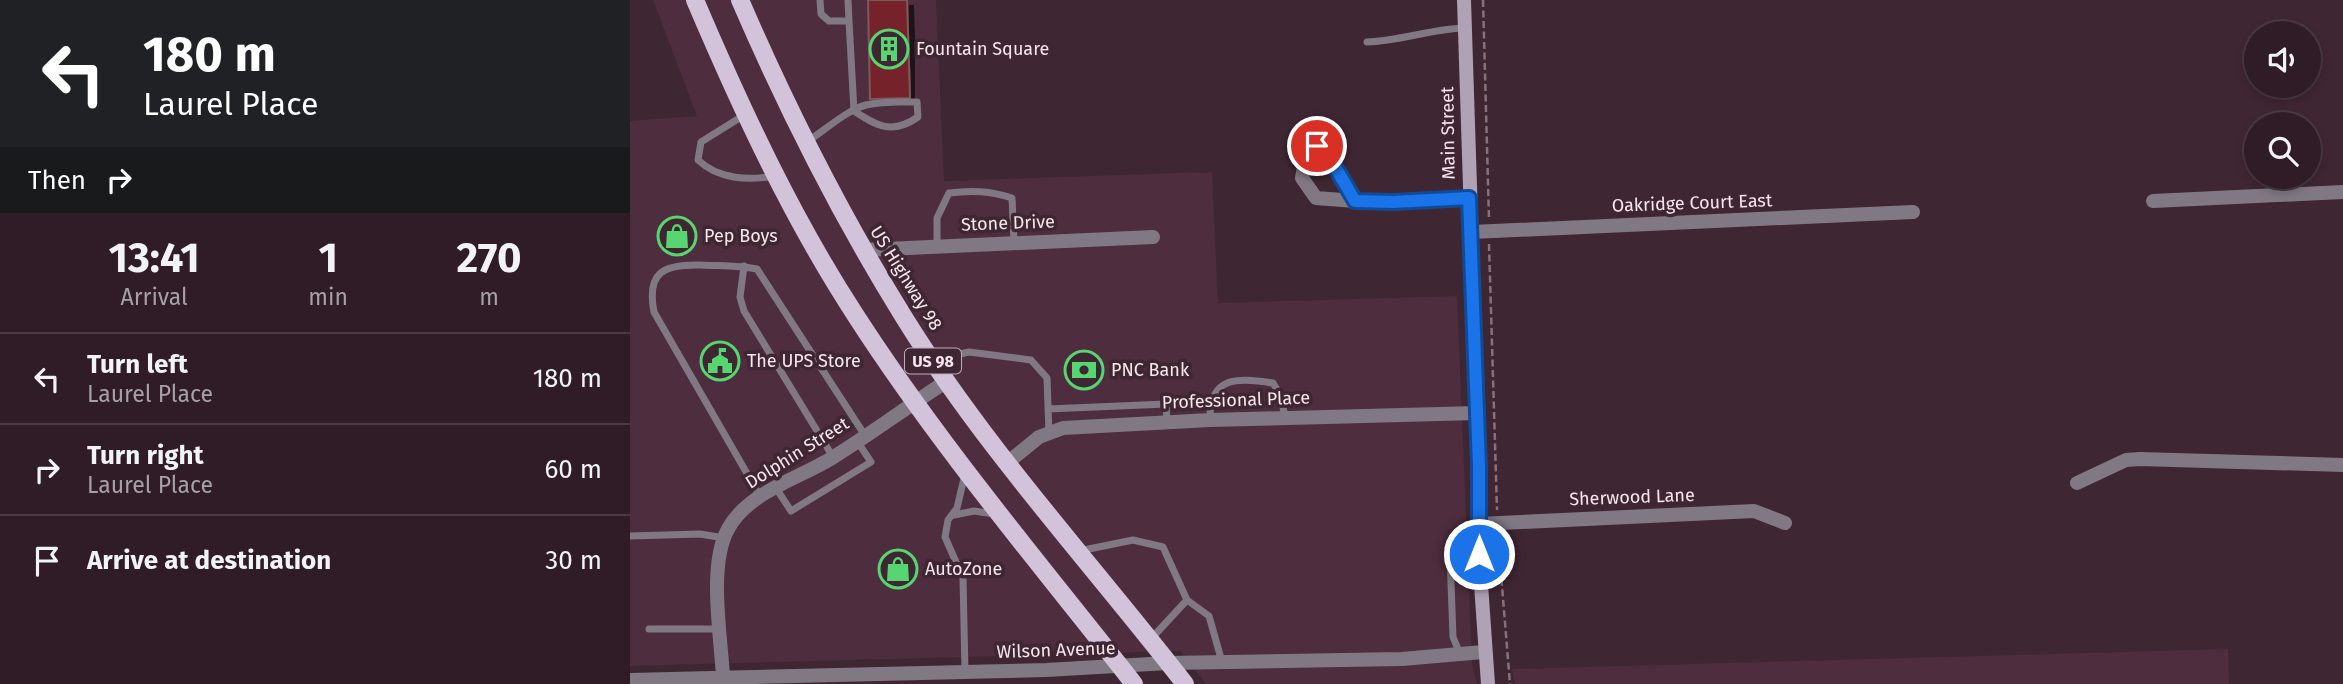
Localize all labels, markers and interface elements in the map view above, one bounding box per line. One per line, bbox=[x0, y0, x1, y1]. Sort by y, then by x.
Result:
map controls bbox=[2244, 21, 2321, 189]
button: sound bbox=[2244, 21, 2321, 98]
text: 180 m bbox=[143, 25, 276, 84]
icon: left bbox=[28, 28, 119, 119]
building icon: Fountain Square bbox=[868, 28, 910, 70]
place label: Fountain Square bbox=[916, 38, 1049, 60]
text: Laurel Place bbox=[143, 85, 318, 123]
street label: Main Street bbox=[1436, 86, 1460, 180]
button: search bbox=[2244, 112, 2321, 189]
pin bbox=[1287, 116, 1347, 176]
icon: arrive bbox=[1298, 127, 1336, 165]
icon: right bbox=[100, 161, 138, 199]
text: Then bbox=[28, 165, 86, 196]
street label: Oakridge Court East bbox=[1611, 189, 1773, 217]
street label: Stone Drive bbox=[961, 210, 1055, 236]
shop icon: Pep Boys bbox=[656, 215, 698, 257]
street label: US Highway 98 bbox=[865, 222, 947, 334]
place label: Pep Boys bbox=[704, 225, 778, 247]
text: 13:41 bbox=[108, 233, 200, 283]
text: 1 bbox=[318, 233, 338, 283]
text: 270 bbox=[456, 233, 522, 283]
text: Arrival bbox=[120, 283, 188, 311]
text: min bbox=[308, 283, 348, 311]
text: m bbox=[479, 283, 499, 311]
public building icon: The UPS Store bbox=[699, 340, 741, 382]
road number: US 98 bbox=[905, 348, 961, 374]
text: Turn left bbox=[87, 349, 188, 380]
bank icon: PNC Bank bbox=[1063, 349, 1105, 391]
place label: The UPS Store bbox=[747, 350, 861, 372]
place label: PNC Bank bbox=[1111, 359, 1190, 381]
icon: left bbox=[28, 360, 66, 398]
text: 180 m bbox=[533, 363, 602, 394]
text: Laurel Place bbox=[87, 380, 213, 408]
street label: Professional Place bbox=[1161, 386, 1311, 414]
street label: Dolphin Street bbox=[741, 412, 853, 494]
text: Turn right bbox=[87, 440, 204, 471]
icon: right bbox=[28, 451, 66, 489]
text: 60 m bbox=[544, 454, 602, 485]
text: Laurel Place bbox=[87, 471, 213, 499]
street label: Sherwood Lane bbox=[1569, 484, 1695, 510]
position arrow bbox=[1442, 517, 1516, 591]
icon: arrive bbox=[28, 542, 66, 580]
text: Arrive at destination bbox=[87, 545, 331, 576]
text: 30 m bbox=[545, 545, 602, 576]
shop icon: AutoZone bbox=[877, 548, 919, 590]
place label: AutoZone bbox=[925, 558, 1002, 580]
street label: Wilson Avenue bbox=[996, 637, 1116, 663]

